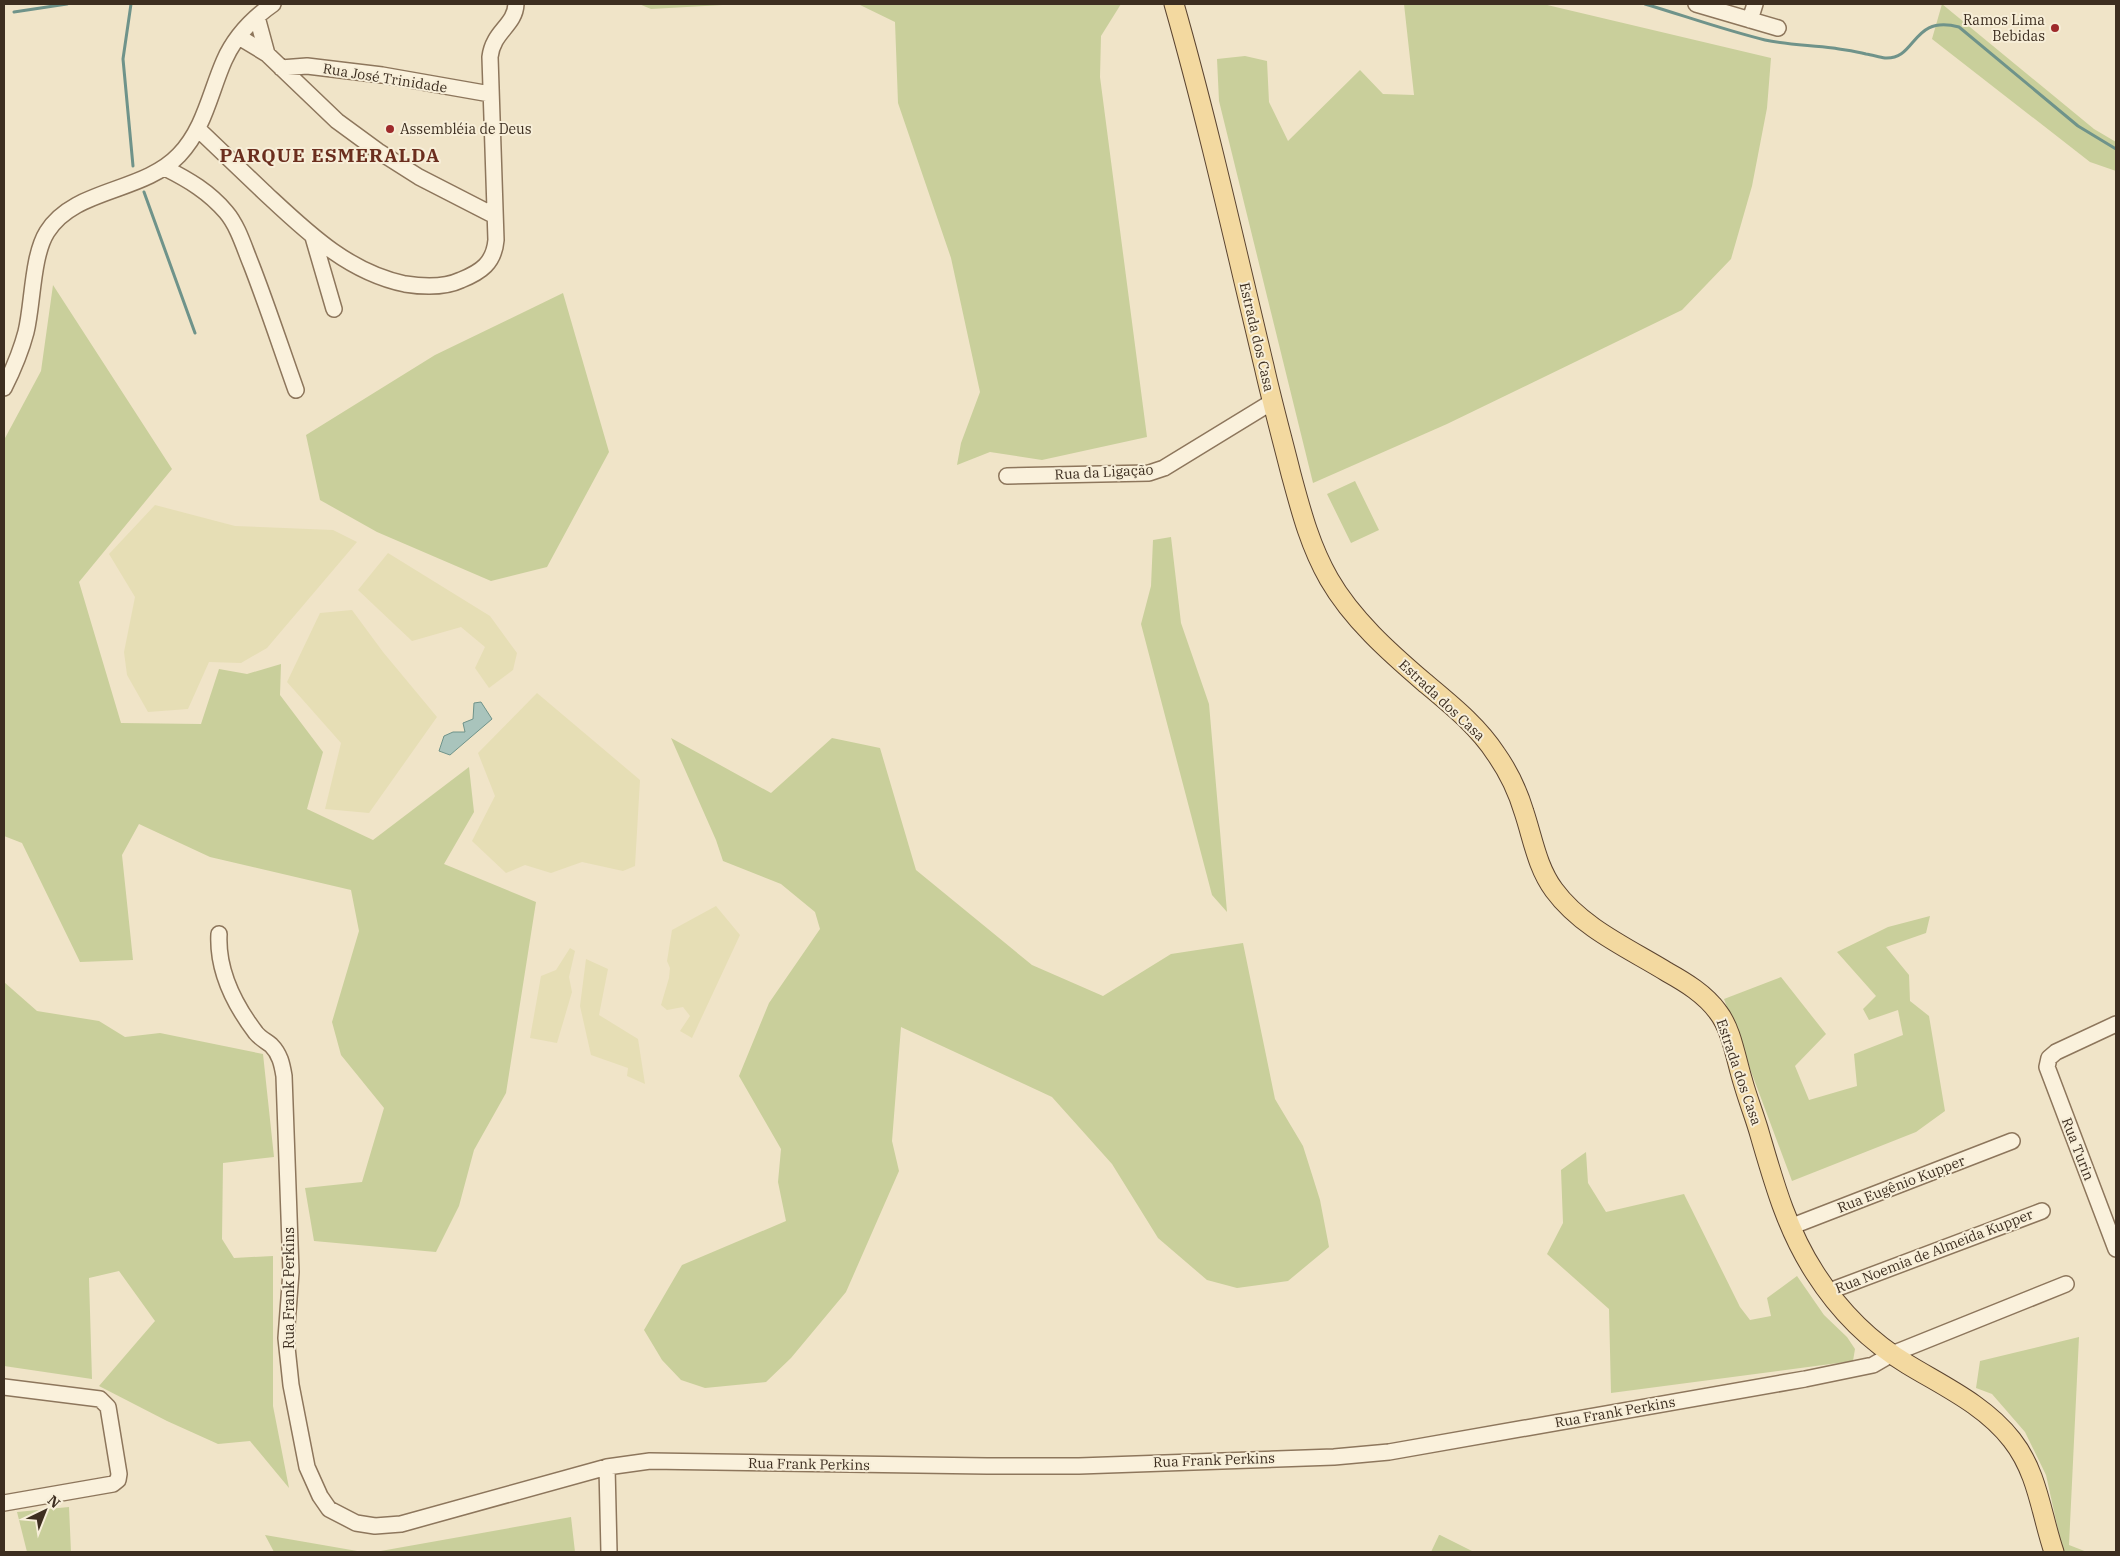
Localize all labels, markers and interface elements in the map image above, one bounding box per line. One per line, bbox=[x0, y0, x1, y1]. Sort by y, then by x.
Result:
place label: Ramos Lima Bebidas bbox=[1963, 11, 2045, 45]
marker: Ramos Lima Bebidas bbox=[2049, 22, 2061, 34]
street label: Rua José Trinidade bbox=[322, 59, 448, 97]
place label: Assembléia de Deus bbox=[400, 120, 532, 138]
marker: Assembléia de Deus bbox=[384, 123, 396, 135]
district label: PARQUE ESMERALDA bbox=[220, 143, 440, 167]
street label: Estrada dos Casa bbox=[1236, 281, 1278, 394]
street label: Rua da Ligação bbox=[1054, 460, 1154, 484]
street label: Estrada dos Casa bbox=[1395, 655, 1489, 745]
street label: Estrada dos Casa bbox=[1712, 1016, 1766, 1128]
street label: Rua Turin bbox=[2058, 1115, 2098, 1183]
street label: Rua Eugênio Kupper bbox=[1835, 1151, 1968, 1217]
street label: Rua Noemia de Almeida Kupper bbox=[1832, 1205, 2036, 1297]
street label: Rua Frank Perkins bbox=[280, 1227, 298, 1349]
street label: Rua Frank Perkins bbox=[1553, 1393, 1677, 1431]
street label: Rua Frank Perkins bbox=[1153, 1449, 1275, 1471]
street label: Rua Frank Perkins bbox=[748, 1454, 870, 1474]
north arrow bbox=[20, 1486, 70, 1536]
text: N bbox=[44, 1491, 64, 1512]

